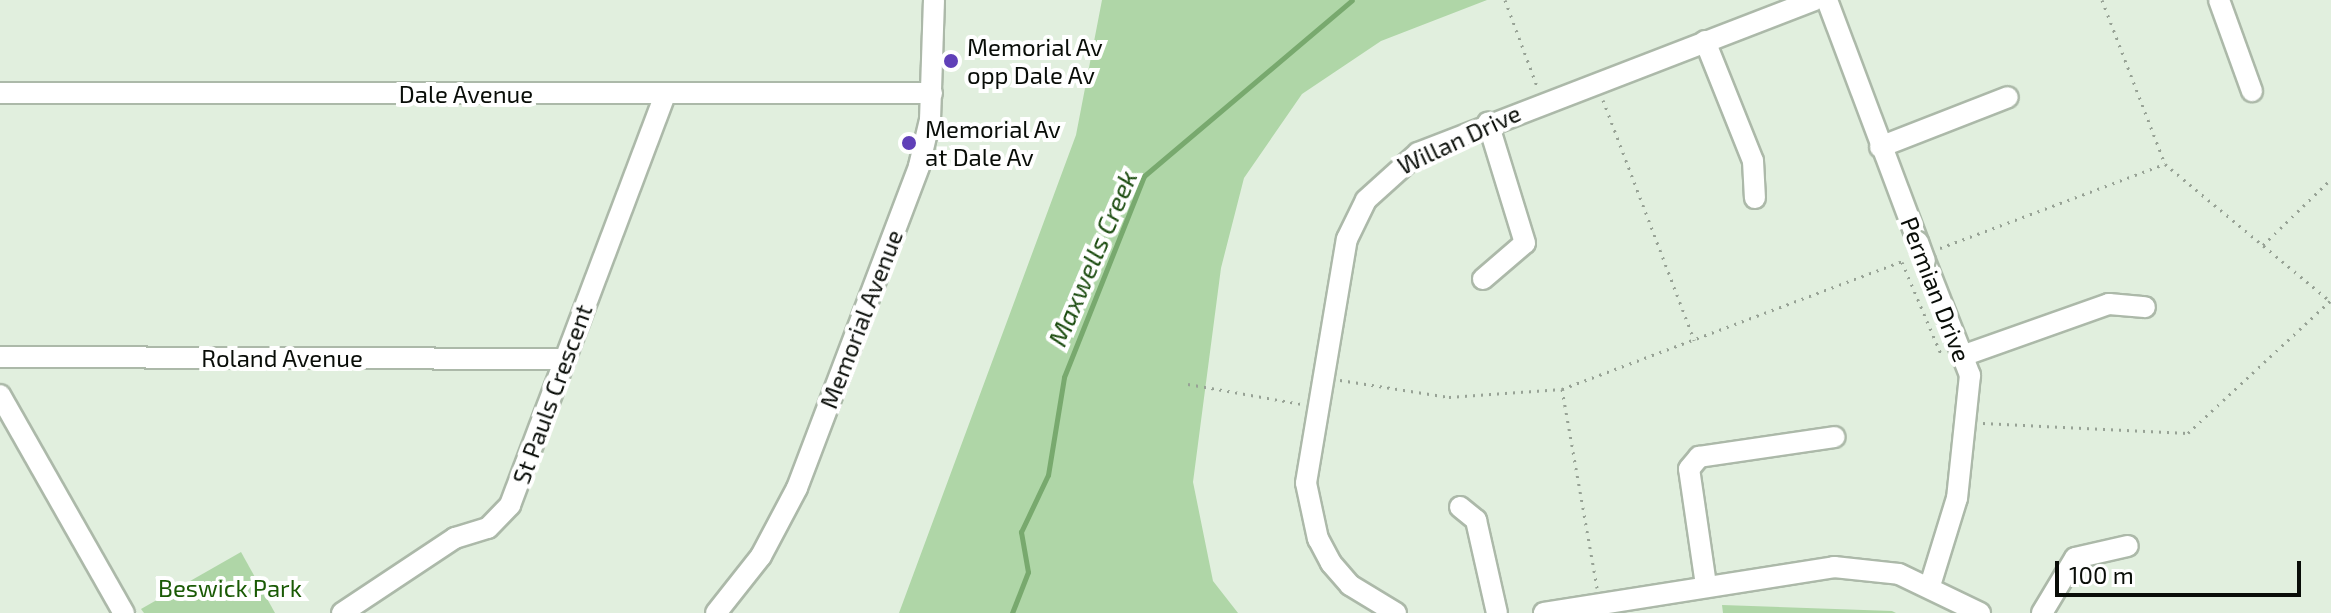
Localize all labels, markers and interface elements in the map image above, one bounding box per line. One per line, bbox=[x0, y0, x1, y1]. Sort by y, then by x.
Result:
place label: Memorial Av opp Dale Av bbox=[967, 33, 1104, 89]
marker: Memorial Av opp Dale Av bbox=[942, 52, 960, 70]
street label: Dale Avenue bbox=[399, 80, 533, 108]
street label: Willan Drive bbox=[1393, 98, 1525, 180]
place label: Memorial Av at Dale Av bbox=[925, 115, 1062, 171]
marker: Memorial Av at Dale Av bbox=[900, 134, 918, 152]
water label: Maxwells Creek bbox=[1041, 165, 1143, 351]
street label: Permian Drive bbox=[1895, 212, 1977, 366]
street label: Memorial Avenue bbox=[813, 225, 909, 413]
street label: St Pauls Crescent bbox=[506, 300, 598, 488]
street label: Roland Avenue bbox=[201, 344, 363, 372]
scale bar bbox=[2059, 545, 2305, 595]
text: 100 m bbox=[2069, 560, 2134, 589]
park label: Beswick Park bbox=[158, 574, 302, 602]

